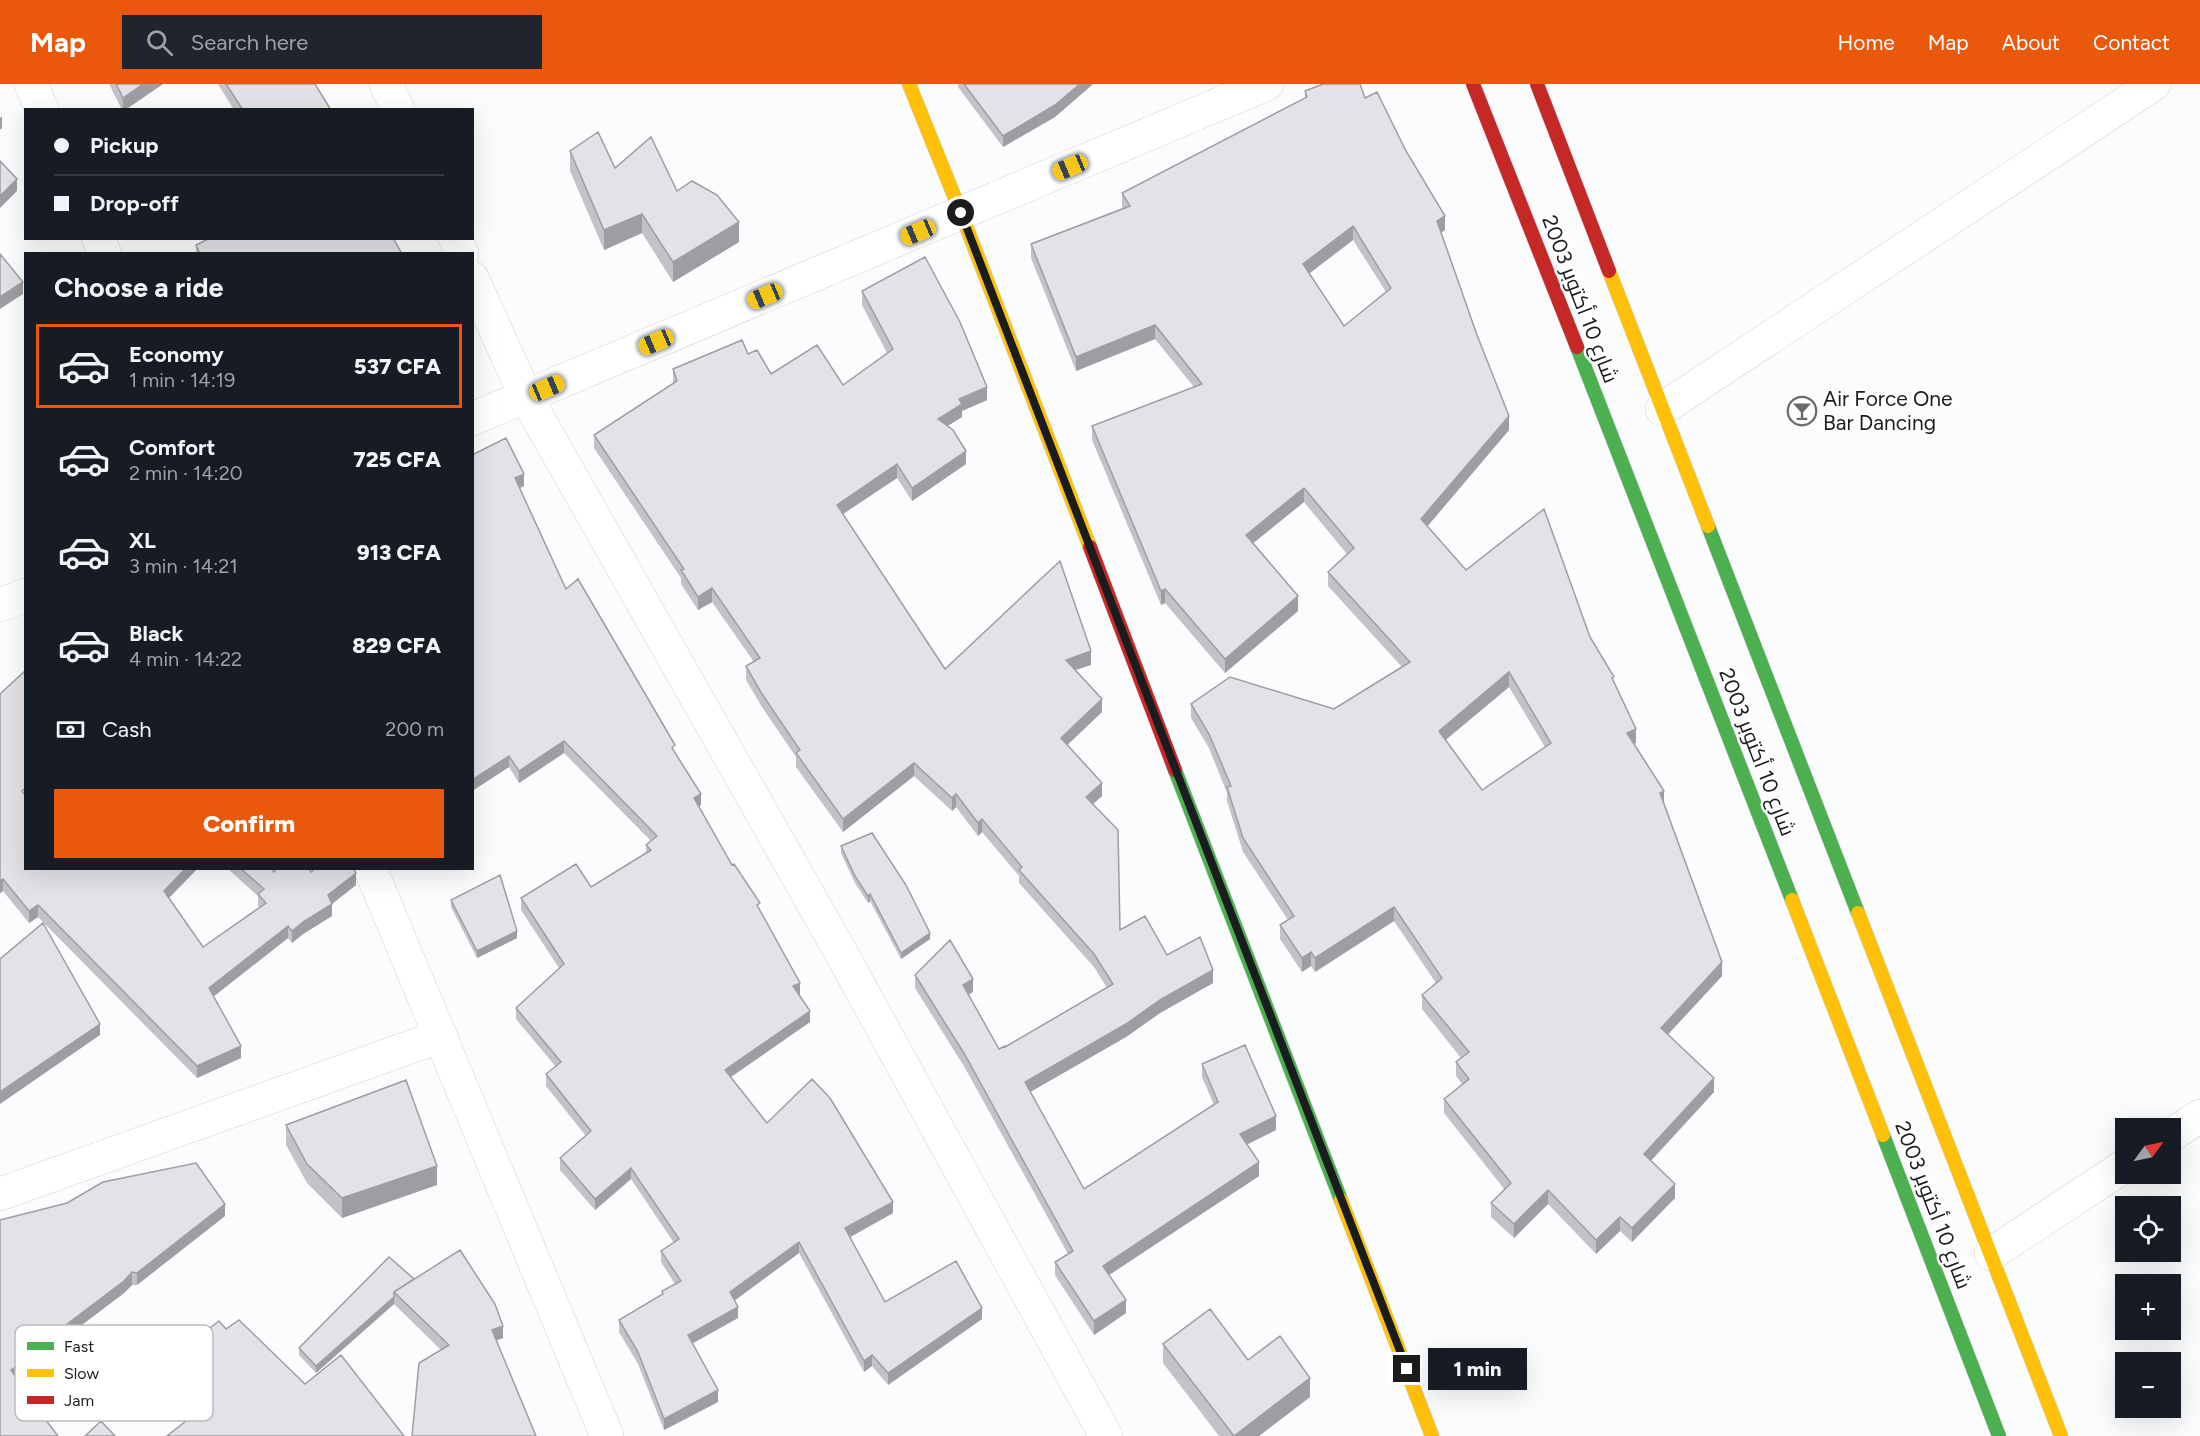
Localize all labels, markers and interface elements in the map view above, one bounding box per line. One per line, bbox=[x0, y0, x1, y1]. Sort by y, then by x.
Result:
search box bbox=[122, 15, 542, 69]
text: Map bbox=[30, 25, 86, 59]
icon: search bbox=[143, 26, 176, 59]
text: Search here bbox=[191, 29, 308, 56]
text: Home bbox=[1838, 30, 1895, 55]
text: Map bbox=[1928, 30, 1969, 55]
text: About bbox=[2002, 30, 2060, 55]
text: Contact bbox=[2093, 30, 2170, 55]
text: Pickup bbox=[90, 132, 159, 159]
car bbox=[1050, 152, 1090, 182]
text: Drop-off bbox=[90, 190, 179, 217]
route start bbox=[947, 199, 974, 226]
street label: شارع 10 أكتوبر 2003 bbox=[1535, 211, 1624, 387]
car bbox=[898, 217, 938, 247]
text: Choose a ride bbox=[54, 271, 223, 304]
car bbox=[745, 281, 785, 311]
car bbox=[636, 327, 676, 357]
icon: car bbox=[57, 339, 111, 393]
text: Economy bbox=[129, 341, 224, 368]
text: 537 CFA bbox=[354, 353, 441, 380]
text: 1 min · 14:19 bbox=[129, 368, 235, 392]
car bbox=[527, 373, 567, 403]
place label: Air Force One Bar Dancing bbox=[1823, 386, 1952, 435]
bar icon: Air Force One Bar Dancing bbox=[1786, 395, 1818, 427]
icon: car bbox=[57, 432, 111, 486]
text: Comfort bbox=[129, 434, 215, 461]
text: 725 CFA bbox=[353, 446, 441, 473]
text: 2 min · 14:20 bbox=[129, 461, 243, 485]
icon: car bbox=[57, 525, 111, 579]
text: XL bbox=[129, 527, 156, 554]
text: 913 CFA bbox=[357, 539, 441, 566]
text: 3 min · 14:21 bbox=[129, 554, 238, 578]
icon: car bbox=[57, 618, 111, 672]
text: Black bbox=[129, 620, 183, 647]
text: 829 CFA bbox=[352, 632, 441, 659]
text: 4 min · 14:22 bbox=[129, 647, 242, 671]
street label: شارع 10 أكتوبر 2003 bbox=[1712, 664, 1801, 840]
icon: cash bbox=[54, 713, 87, 746]
text: Cash bbox=[102, 716, 152, 743]
text: 200 m bbox=[385, 717, 444, 741]
button: Confirm bbox=[54, 789, 444, 858]
street label: شارع 10 أكتوبر 2003 bbox=[1888, 1117, 1977, 1293]
north arrow bbox=[2115, 1118, 2181, 1184]
map controls bbox=[2115, 1118, 2181, 1418]
button: locate bbox=[2115, 1196, 2181, 1262]
button: + bbox=[2115, 1274, 2181, 1340]
legend bbox=[15, 1325, 213, 1421]
text: Fast bbox=[64, 1337, 94, 1356]
callout: 1 min bbox=[1428, 1348, 1527, 1390]
button: − bbox=[2115, 1352, 2181, 1418]
route end bbox=[1393, 1355, 1420, 1382]
text: 1 min bbox=[1454, 1357, 1501, 1381]
text: Slow bbox=[64, 1364, 99, 1383]
text: Jam bbox=[64, 1391, 94, 1410]

